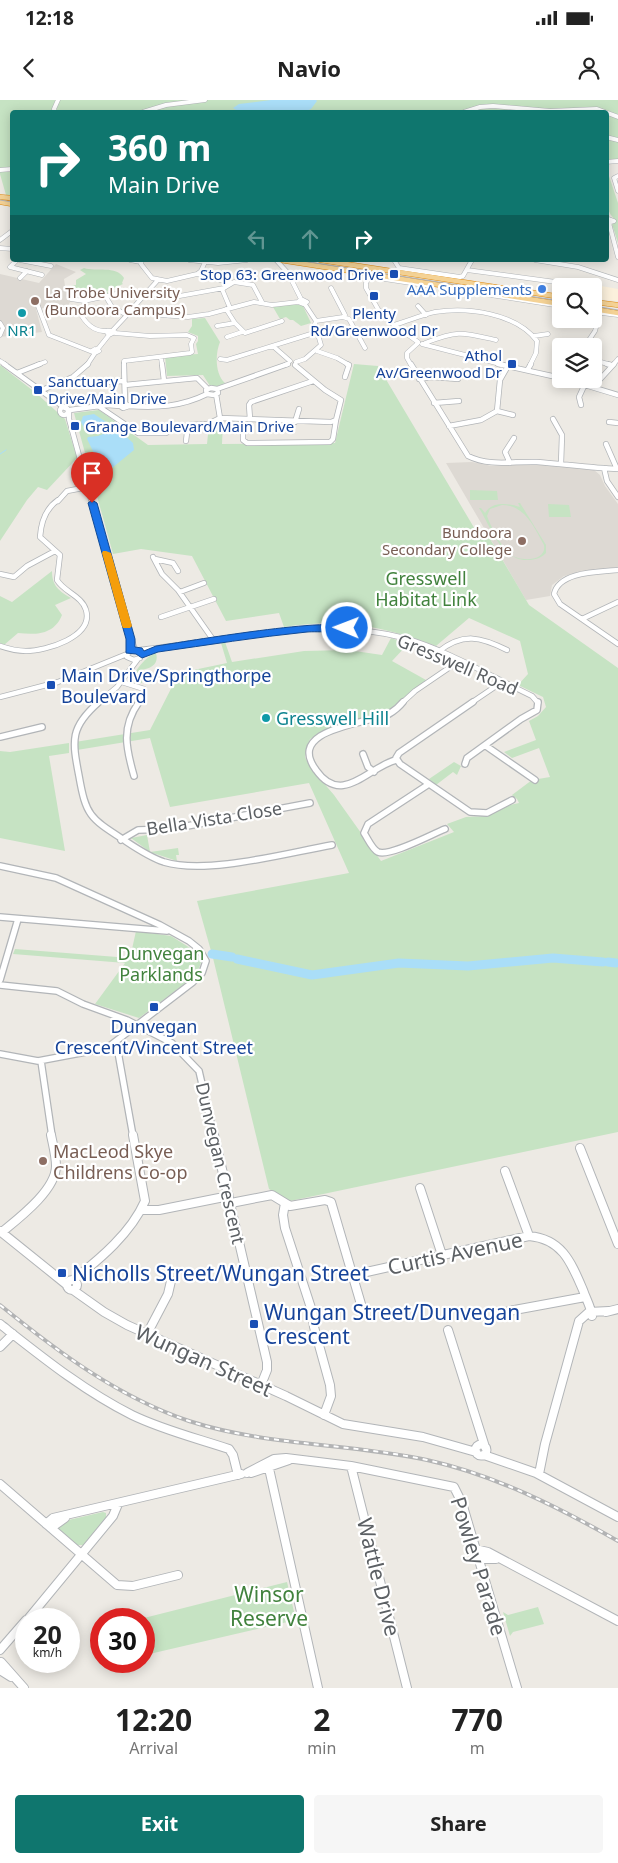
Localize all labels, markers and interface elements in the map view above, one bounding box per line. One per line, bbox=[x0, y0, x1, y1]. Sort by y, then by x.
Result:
text: 12:18 bbox=[25, 5, 74, 31]
text: Navio bbox=[277, 53, 341, 83]
icon: back bbox=[15, 54, 43, 82]
icon: person bbox=[575, 54, 603, 82]
text: 360 m bbox=[108, 124, 211, 171]
icon: right bbox=[25, 130, 90, 195]
text: Main Drive bbox=[108, 169, 220, 199]
icon: left bbox=[243, 225, 271, 253]
icon: ahead bbox=[296, 225, 324, 253]
icon: right bbox=[349, 225, 377, 253]
place label: Stop 63: Greenwood Drive bbox=[200, 264, 384, 284]
marker: Stop 63: Greenwood Drive bbox=[388, 268, 400, 280]
map controls bbox=[552, 278, 602, 388]
button: search bbox=[552, 278, 602, 328]
place label: AAA Supplements bbox=[407, 279, 532, 299]
place label: La Trobe University (Bundoora Campus) bbox=[45, 282, 185, 319]
marker: AAA Supplements bbox=[536, 283, 548, 295]
marker: Plenty Rd/Greenwood Dr bbox=[368, 290, 380, 302]
marker: La Trobe University (Bundoora Campus) bbox=[29, 295, 41, 307]
place label: Plenty Rd/Greenwood Dr bbox=[310, 303, 438, 340]
marker: NR1 bbox=[16, 307, 28, 319]
place label: NR1 bbox=[7, 320, 37, 340]
button: layers bbox=[552, 338, 602, 388]
place label: Athol Av/Greenwood Dr bbox=[376, 345, 502, 382]
marker: Athol Av/Greenwood Dr bbox=[506, 358, 518, 370]
place label: Sanctuary Drive/Main Drive bbox=[48, 371, 167, 408]
marker: Sanctuary Drive/Main Drive bbox=[32, 384, 44, 396]
place label: Grange Boulevard/Main Drive bbox=[85, 416, 294, 436]
marker: Grange Boulevard/Main Drive bbox=[69, 420, 81, 432]
pin bbox=[71, 452, 113, 503]
icon: arrive bbox=[78, 459, 106, 487]
place label: Bundoora Secondary College bbox=[382, 522, 512, 559]
marker: Bundoora Secondary College bbox=[516, 535, 528, 547]
park label: Gresswell Habitat Link bbox=[375, 566, 477, 611]
position arrow bbox=[320, 601, 372, 653]
street label: Gresswell Road bbox=[394, 628, 522, 700]
place label: Main Drive/Springthorpe Boulevard bbox=[61, 663, 271, 708]
marker: Main Drive/Springthorpe Boulevard bbox=[45, 679, 57, 691]
place label: Gresswell Hill bbox=[276, 706, 389, 730]
marker: Gresswell Hill bbox=[260, 712, 272, 724]
street label: Bella Vista Close bbox=[144, 795, 284, 841]
park label: Dunvegan Parklands bbox=[118, 941, 204, 986]
marker: Dunvegan Crescent/Vincent Street bbox=[148, 1001, 160, 1013]
place label: Dunvegan Crescent/Vincent Street bbox=[55, 1014, 254, 1059]
street label: Dunvegan Crescent bbox=[191, 1080, 251, 1247]
place label: MacLeod Skye Childrens Co-op bbox=[53, 1139, 188, 1184]
marker: MacLeod Skye Childrens Co-op bbox=[37, 1155, 49, 1167]
street label: Curtis Avenue bbox=[385, 1225, 525, 1281]
place label: Nicholls Street/Wungan Street bbox=[72, 1259, 369, 1287]
marker: Nicholls Street/Wungan Street bbox=[56, 1267, 68, 1279]
place label: Wungan Street/Dunvegan Crescent bbox=[264, 1298, 520, 1350]
street label: Wungan Street bbox=[131, 1317, 277, 1403]
marker: Wungan Street/Dunvegan Crescent bbox=[248, 1318, 260, 1330]
street label: Powley Parade bbox=[445, 1493, 513, 1639]
street label: Wattle Drive bbox=[351, 1515, 407, 1639]
park label: Winsor Reserve bbox=[230, 1580, 308, 1632]
speed limit sign: 30 bbox=[90, 1608, 155, 1673]
text: 20 bbox=[33, 1617, 62, 1651]
text: km/h bbox=[33, 1644, 62, 1661]
text: 12:20 bbox=[115, 1699, 192, 1740]
text: 2 bbox=[313, 1699, 330, 1740]
text: 770 bbox=[451, 1699, 503, 1740]
text: Arrival bbox=[129, 1737, 178, 1759]
text: min bbox=[307, 1737, 336, 1759]
text: m bbox=[470, 1737, 485, 1759]
button: Exit bbox=[15, 1795, 304, 1853]
button: Share bbox=[314, 1795, 603, 1853]

